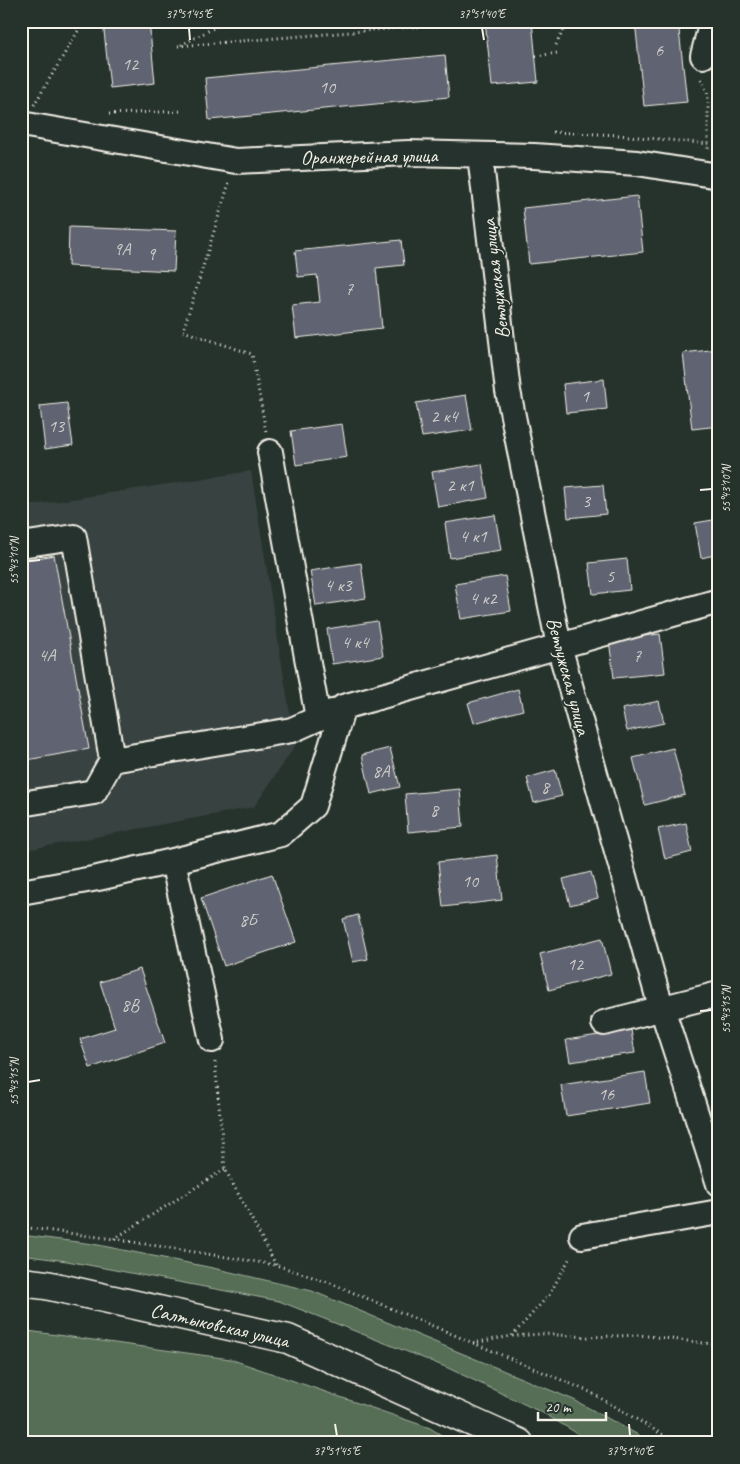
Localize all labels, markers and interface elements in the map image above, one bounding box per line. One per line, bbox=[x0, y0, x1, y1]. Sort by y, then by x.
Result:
text: 37°51'45"E bbox=[166, 6, 214, 22]
text: 37°51'40"E bbox=[459, 6, 507, 22]
house number: 6 bbox=[655, 39, 664, 61]
house number: 12 bbox=[122, 53, 140, 75]
house number: 10 bbox=[319, 76, 337, 98]
street label: Оранжерейная улица bbox=[300, 143, 439, 170]
street label: Ветлужская улица bbox=[476, 216, 515, 340]
house number: 9А bbox=[113, 238, 132, 260]
house number: 9 bbox=[147, 243, 157, 265]
house number: 7 bbox=[345, 278, 354, 300]
house number: 1 bbox=[581, 385, 590, 407]
house number: 2 к4 bbox=[430, 405, 459, 427]
house number: 13 bbox=[48, 415, 66, 437]
text: 55°43'10"N bbox=[718, 464, 734, 513]
house number: 2 к1 bbox=[446, 474, 474, 496]
house number: 3 bbox=[582, 490, 592, 512]
house number: 4 к1 bbox=[459, 525, 487, 547]
text: 55°43'10"N bbox=[6, 536, 22, 585]
house number: 5 bbox=[606, 565, 615, 587]
house number: 4 к3 bbox=[324, 574, 353, 596]
house number: 4 к2 bbox=[469, 587, 498, 609]
street label: Ветлужская улица bbox=[541, 615, 597, 739]
house number: 4 к4 bbox=[341, 631, 370, 653]
house number: 4А bbox=[38, 644, 57, 666]
house number: 7 bbox=[633, 645, 642, 667]
house number: 8А bbox=[372, 760, 391, 782]
house number: 8 bbox=[541, 776, 551, 798]
house number: 8 bbox=[430, 799, 440, 821]
house number: 10 bbox=[462, 870, 480, 892]
house number: 8Б bbox=[239, 909, 259, 931]
house number: 12 bbox=[567, 953, 585, 975]
text: 55°43'15"N bbox=[718, 985, 734, 1034]
house number: 8В bbox=[121, 994, 140, 1016]
text: 55°43'15"N bbox=[6, 1057, 22, 1106]
house number: 16 bbox=[598, 1083, 615, 1105]
street label: Салтыковская улица bbox=[148, 1297, 293, 1354]
scale bar bbox=[538, 1389, 605, 1421]
text: 20 m bbox=[545, 1398, 572, 1417]
text: 37°51'45"E bbox=[314, 1443, 362, 1459]
text: 37°51'40"E bbox=[607, 1443, 655, 1459]

